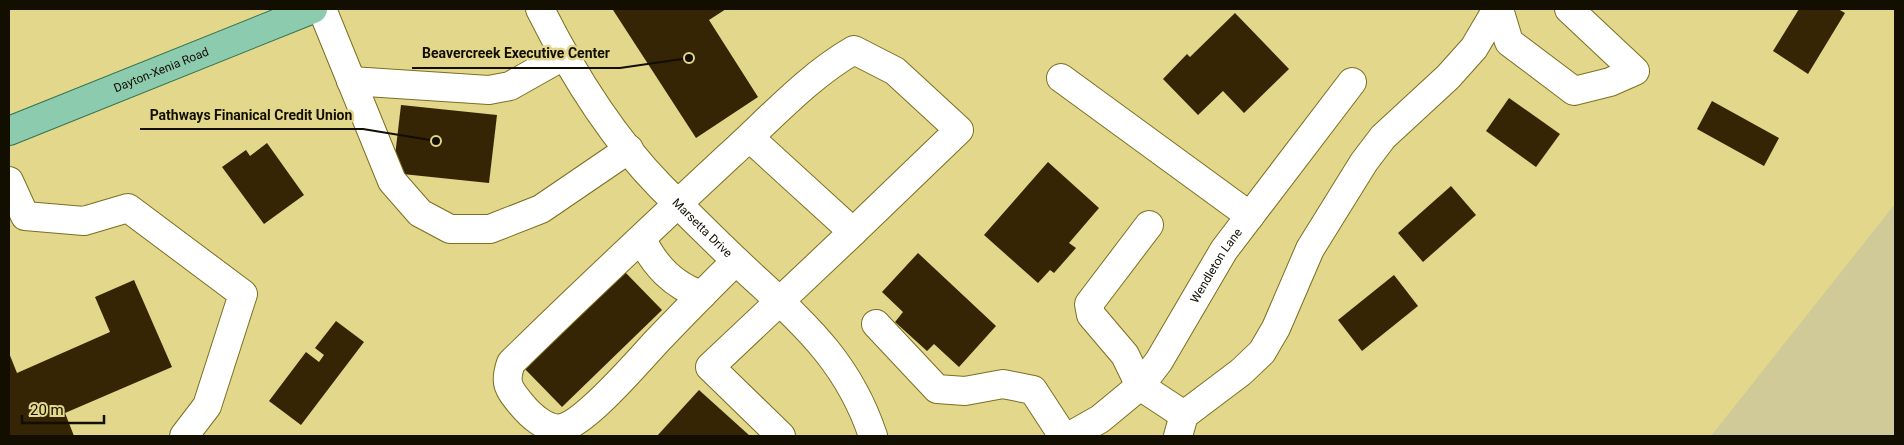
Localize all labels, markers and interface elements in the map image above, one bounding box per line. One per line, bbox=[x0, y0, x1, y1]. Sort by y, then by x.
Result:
callout: Beavercreek Executive Center bbox=[412, 39, 620, 68]
street label: Dayton-Xenia Road bbox=[112, 45, 211, 95]
text: Beavercreek Executive Center bbox=[422, 45, 610, 61]
callout: Pathways Finanical Credit Union bbox=[140, 100, 363, 129]
text: Pathways Finanical Credit Union bbox=[150, 107, 353, 123]
street label: Marsetta Drive bbox=[669, 195, 735, 260]
street label: Wendleton Lane bbox=[1187, 225, 1245, 306]
scale bar bbox=[22, 392, 105, 424]
text: 20 m bbox=[30, 401, 64, 419]

